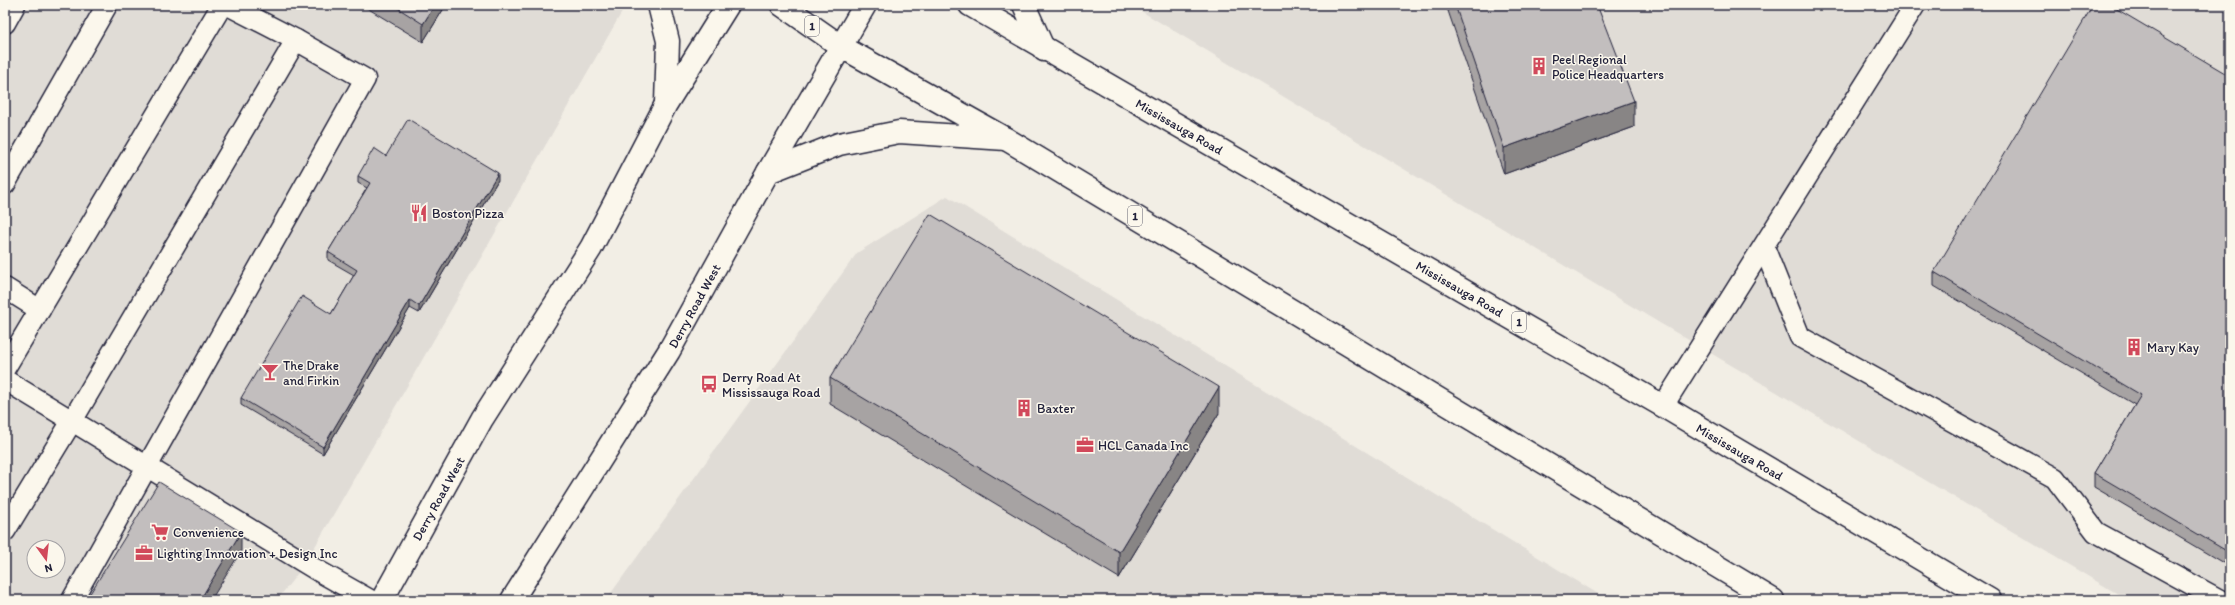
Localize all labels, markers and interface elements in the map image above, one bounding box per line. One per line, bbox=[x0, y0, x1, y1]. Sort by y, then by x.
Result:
road number: 1 bbox=[805, 16, 819, 36]
place label: Peel Regional Police Headquarters bbox=[1552, 52, 1664, 82]
building icon: Peel Regional Police Headquarters bbox=[1529, 56, 1549, 76]
street label: Mississauga Road bbox=[1133, 95, 1226, 157]
restaurant icon: Boston Pizza bbox=[409, 203, 429, 223]
place label: Boston Pizza bbox=[432, 206, 504, 221]
road number: 1 bbox=[1128, 206, 1142, 226]
street label: Mississauga Road bbox=[1414, 257, 1506, 320]
street label: Derry Road West bbox=[665, 261, 723, 350]
road number: 1 bbox=[1512, 312, 1526, 332]
building icon: Mary Kay bbox=[2124, 337, 2144, 357]
place label: Mary Kay bbox=[2147, 340, 2199, 355]
place label: The Drake and Firkin bbox=[283, 358, 339, 388]
bar icon: The Drake and Firkin bbox=[260, 362, 280, 382]
place label: Derry Road At Mississauga Road bbox=[722, 370, 820, 400]
bus stop icon: Derry Road At Mississauga Road bbox=[699, 374, 719, 394]
building icon: Baxter bbox=[1014, 398, 1034, 418]
place label: Baxter bbox=[1037, 401, 1076, 416]
street label: Mississauga Road bbox=[1694, 420, 1786, 483]
office icon: HCL Canada Inc bbox=[1075, 435, 1095, 455]
place label: HCL Canada Inc bbox=[1098, 438, 1189, 453]
street label: Derry Road West bbox=[409, 454, 467, 543]
supermarket icon: Convenience bbox=[150, 522, 170, 542]
place label: Convenience bbox=[173, 525, 244, 540]
north arrow bbox=[26, 539, 66, 579]
office icon: Lighting Innovation + Design Inc bbox=[134, 543, 154, 563]
place label: Lighting Innovation + Design Inc bbox=[157, 546, 338, 561]
text: N bbox=[43, 561, 54, 575]

